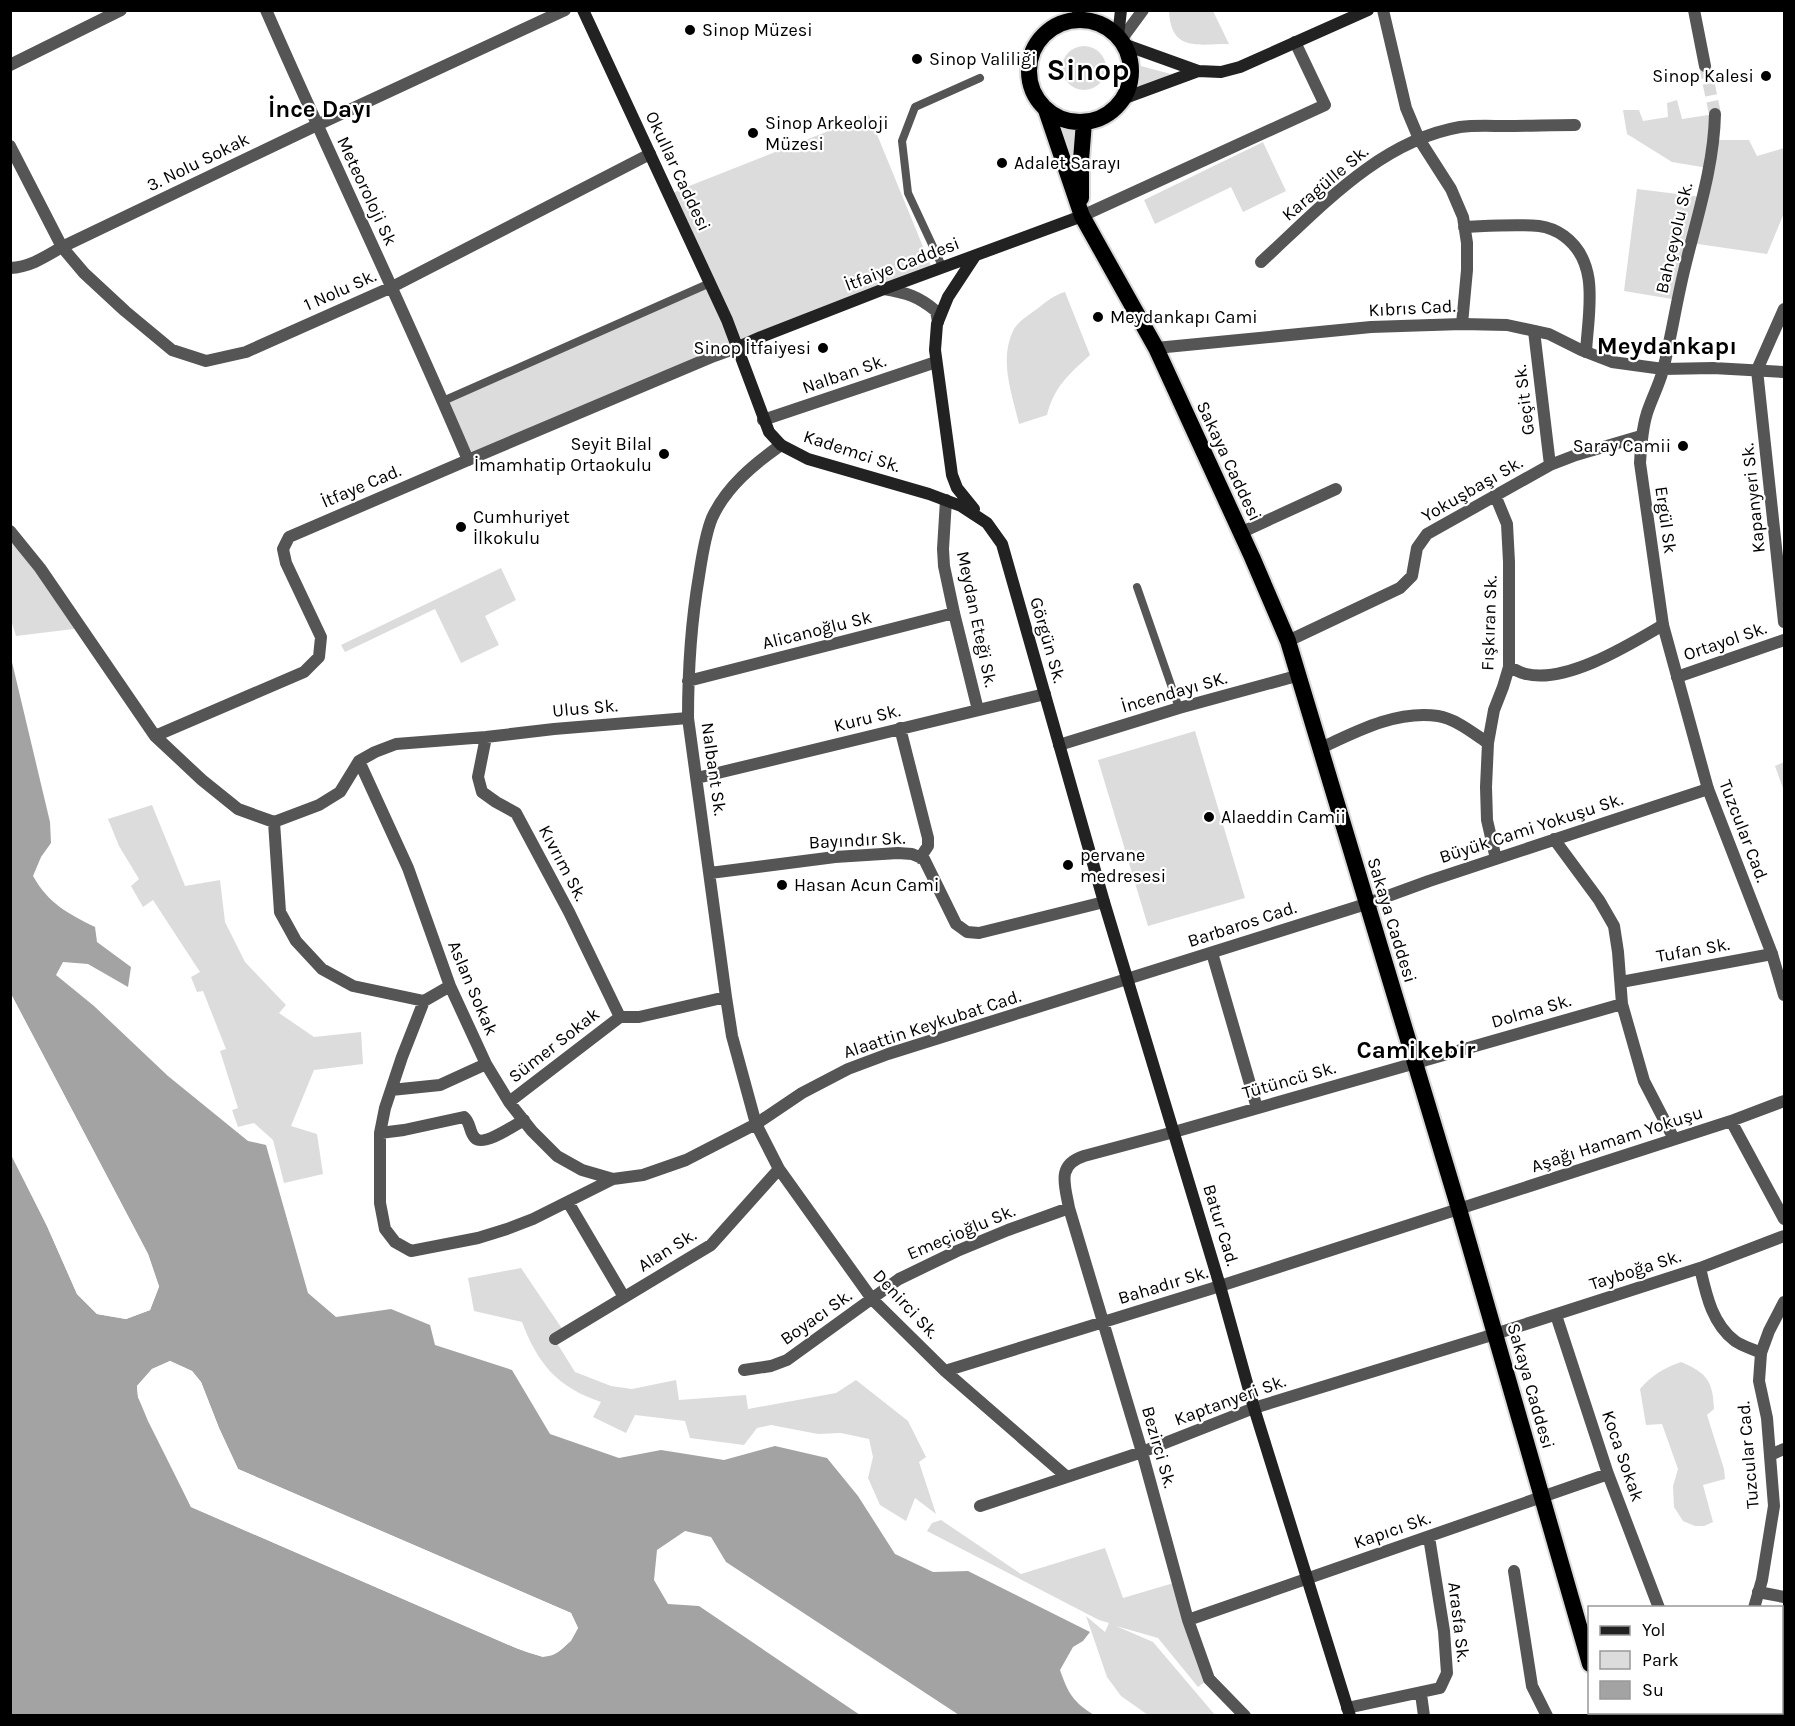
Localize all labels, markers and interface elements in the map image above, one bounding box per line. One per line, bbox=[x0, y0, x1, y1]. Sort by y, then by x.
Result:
place label: Sinop Müzesi bbox=[702, 19, 813, 41]
marker: Sinop Müzesi bbox=[683, 23, 697, 37]
place label: Sinop Valiliği bbox=[929, 48, 1037, 70]
marker: Sinop Valiliği bbox=[910, 52, 924, 66]
district label: Sinop bbox=[1047, 52, 1129, 88]
place label: Sinop Kalesi bbox=[1652, 65, 1754, 87]
marker: Sinop Kalesi bbox=[1759, 69, 1773, 83]
district label: İnce Dayı bbox=[268, 95, 372, 123]
street label: Okullar Caddesi bbox=[641, 108, 715, 234]
place label: Sinop Arkeoloji Müzesi bbox=[765, 112, 889, 155]
marker: Sinop Arkeoloji Müzesi bbox=[746, 126, 760, 140]
street label: 3. Nolu Sokak bbox=[143, 128, 253, 196]
street label: Meteoroloji Sk bbox=[332, 133, 402, 249]
street label: Karagülle Sk. bbox=[1277, 140, 1373, 226]
place label: Adalet Sarayı bbox=[1014, 152, 1121, 174]
marker: Adalet Sarayı bbox=[995, 156, 1009, 170]
street label: Bahçeyolu Sk. bbox=[1651, 180, 1697, 296]
street label: İtfaiye Caddesi bbox=[841, 232, 963, 296]
street label: 1 Nolu Sk. bbox=[300, 264, 380, 316]
street label: Kıbrıs Cad. bbox=[1368, 295, 1456, 321]
place label: Meydankapı Cami bbox=[1110, 306, 1258, 328]
marker: Meydankapı Cami bbox=[1091, 310, 1105, 324]
district label: Meydankapı bbox=[1597, 332, 1737, 360]
place label: Sinop İtfaiyesi bbox=[694, 337, 811, 359]
marker: Sinop İtfaiyesi bbox=[816, 341, 830, 355]
street label: Nalban Sk. bbox=[799, 349, 889, 399]
street label: Geçit Sk. bbox=[1509, 364, 1539, 436]
street label: Sakaya Caddesi bbox=[1192, 398, 1266, 524]
street label: Kademci Sk. bbox=[801, 425, 903, 477]
place label: Seyit Bilal İmamhatip Ortaokulu bbox=[474, 433, 652, 476]
place label: Saray Camii bbox=[1573, 435, 1671, 457]
marker: Saray Camii bbox=[1676, 439, 1690, 453]
street label: Kapanyeri Sk. bbox=[1736, 442, 1770, 554]
marker: Seyit Bilal İmamhatip Ortaokulu bbox=[657, 447, 671, 461]
street label: Yokuşbaşı Sk. bbox=[1418, 451, 1526, 527]
street label: İtfaye Cad. bbox=[318, 459, 404, 513]
street label: Ergül Sk bbox=[1650, 485, 1682, 555]
place label: Cumhuriyet İlkokulu bbox=[473, 506, 570, 549]
marker: Cumhuriyet İlkokulu bbox=[454, 520, 468, 534]
street label: Meydan Eteği Sk. bbox=[952, 549, 1002, 689]
street label: Fışkıran Sk. bbox=[1476, 575, 1502, 671]
street label: Görgün Sk. bbox=[1025, 595, 1071, 685]
street label: Alicanoğlu Sk bbox=[760, 606, 874, 654]
street label: Ortayol Sk. bbox=[1680, 617, 1770, 665]
street label: İncendayı SK. bbox=[1119, 666, 1229, 718]
street label: Ulus Sk. bbox=[551, 694, 619, 722]
street label: Kuru Sk. bbox=[831, 699, 903, 737]
street label: Nalbant Sk. bbox=[697, 721, 731, 817]
street label: Tuzcular Cad. bbox=[1714, 777, 1774, 885]
street label: Büyük Cami Yokuşu Sk. bbox=[1436, 788, 1626, 868]
place label: Alaeddin Camii bbox=[1221, 806, 1346, 828]
marker: Alaeddin Camii bbox=[1202, 810, 1216, 824]
street label: Kıvrım Sk. bbox=[534, 821, 592, 905]
street label: Bayındır Sk. bbox=[808, 826, 906, 854]
place label: pervane medresesi bbox=[1080, 844, 1166, 887]
street label: Sakaya Caddesi bbox=[1363, 855, 1421, 985]
marker: pervane medresesi bbox=[1061, 858, 1075, 872]
place label: Hasan Acun Cami bbox=[794, 874, 939, 896]
marker: Hasan Acun Cami bbox=[775, 878, 789, 892]
street label: Barbaros Cad. bbox=[1185, 896, 1299, 952]
street label: Tufan Sk. bbox=[1655, 933, 1731, 967]
street label: Aslan Sokak bbox=[443, 937, 503, 1039]
street label: Alaattin Keykubat Cad. bbox=[840, 985, 1024, 1063]
street label: Dolma Sk. bbox=[1489, 989, 1573, 1033]
street label: Sümer Sokak bbox=[504, 1003, 604, 1087]
district label: Camikebir bbox=[1357, 1036, 1476, 1064]
street label: Tütüncü Sk. bbox=[1240, 1056, 1338, 1104]
street label: Aşağı Hamam Yokuşu bbox=[1528, 1101, 1706, 1177]
street label: Batur Cad. bbox=[1198, 1181, 1244, 1269]
street label: Emeçioğlu Sk. bbox=[904, 1199, 1018, 1265]
street label: Alan Sk. bbox=[634, 1224, 700, 1276]
street label: Tayboğa Sk. bbox=[1587, 1245, 1683, 1295]
street label: Bahadır Sk. bbox=[1115, 1261, 1211, 1309]
street label: Denirci Sk. bbox=[868, 1265, 944, 1343]
street label: Boyacı Sk. bbox=[776, 1284, 856, 1350]
street label: Sakaya Caddesi bbox=[1503, 1321, 1559, 1451]
street label: Kaptanyeri Sk. bbox=[1171, 1370, 1289, 1430]
street label: Tuzcular Cad. bbox=[1732, 1400, 1764, 1510]
street label: Bezirci Sk. bbox=[1137, 1404, 1181, 1490]
street label: Koca Sokak bbox=[1597, 1407, 1649, 1505]
street label: Kapıcı Sk. bbox=[1351, 1507, 1433, 1553]
street label: Arasfa Sk. bbox=[1443, 1581, 1475, 1663]
legend bbox=[1588, 1606, 1783, 1714]
text: Yol bbox=[1642, 1619, 1666, 1641]
text: Park bbox=[1642, 1649, 1679, 1671]
text: Su bbox=[1642, 1679, 1664, 1701]

